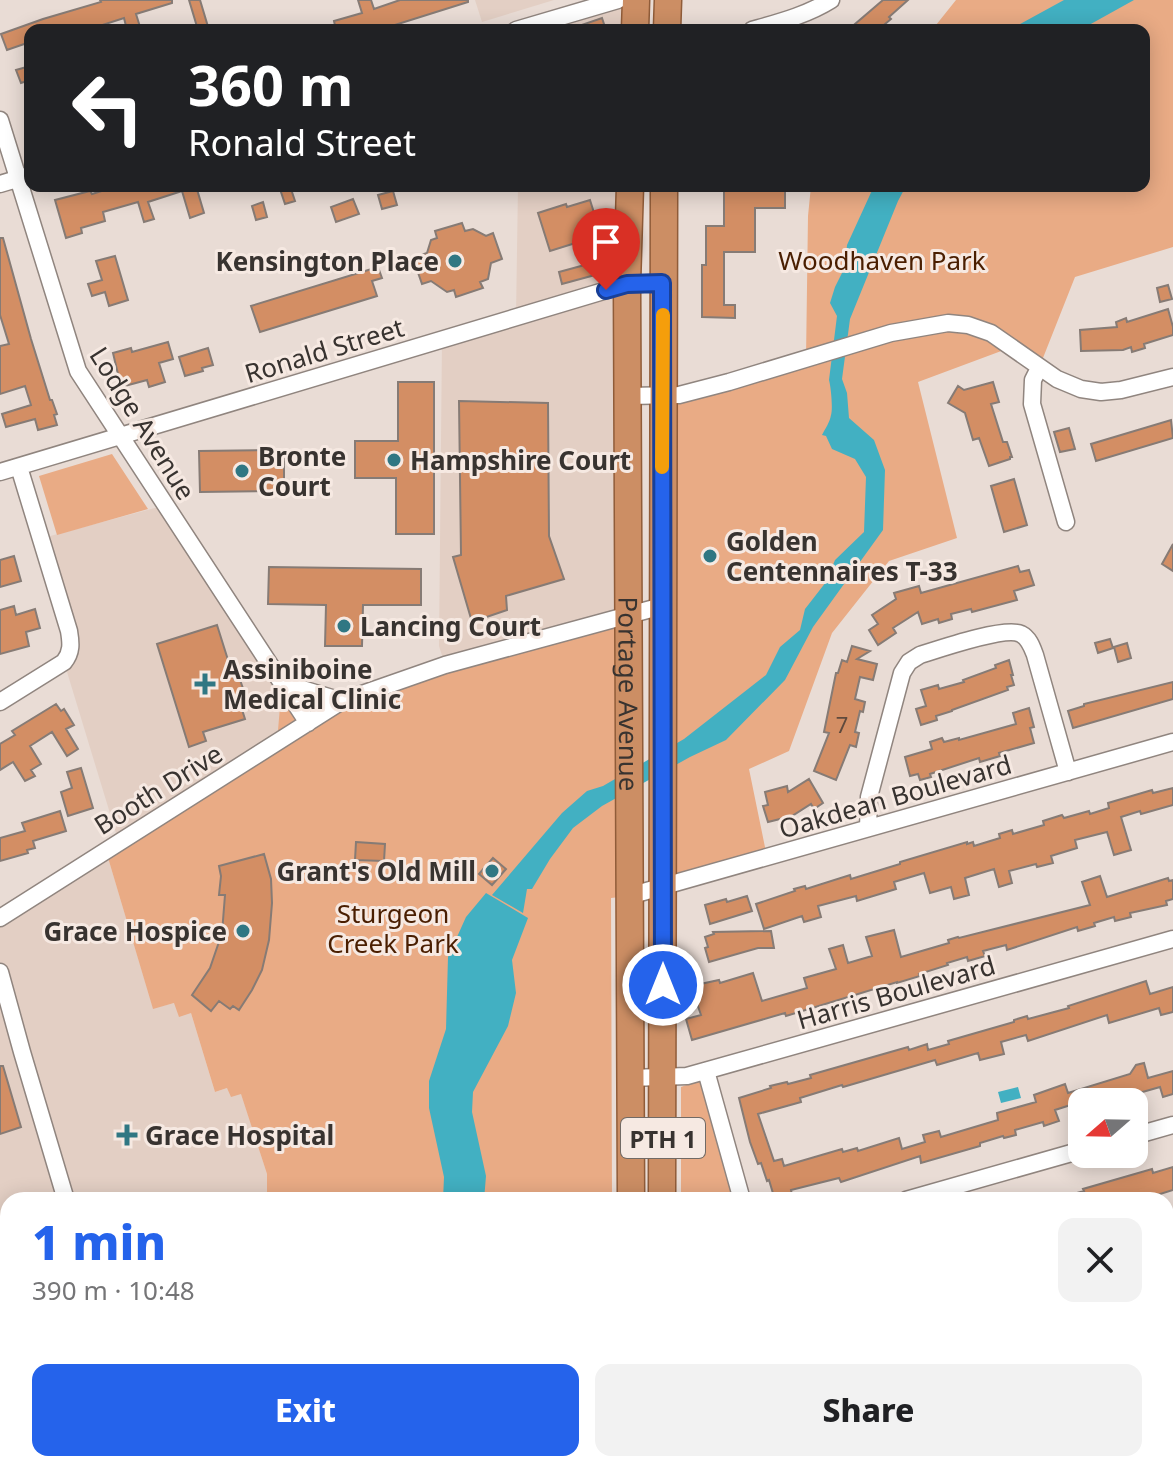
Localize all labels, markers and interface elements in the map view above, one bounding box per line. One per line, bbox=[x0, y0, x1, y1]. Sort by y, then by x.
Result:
text: 360 m bbox=[188, 46, 353, 122]
icon: left bbox=[56, 56, 160, 160]
text: Ronald Street bbox=[188, 118, 416, 167]
pin bbox=[572, 208, 640, 290]
icon: arrive bbox=[584, 220, 628, 264]
park label: Woodhaven Park bbox=[778, 242, 986, 278]
place label: Kensington Place bbox=[216, 243, 439, 279]
marker: Kensington Place bbox=[446, 252, 464, 270]
street label: Ronald Street bbox=[240, 309, 408, 391]
street label: Lodge Avenue bbox=[82, 340, 204, 506]
place label: Bronte Court bbox=[258, 438, 346, 504]
place label: Hampshire Court bbox=[410, 442, 631, 478]
marker: Hampshire Court bbox=[385, 451, 403, 469]
marker: Bronte Court bbox=[233, 462, 251, 480]
place label: Golden Centennaires T-33 bbox=[726, 523, 958, 589]
marker: Golden Centennaires T-33 bbox=[701, 547, 719, 565]
street label: Portage Avenue bbox=[610, 596, 647, 792]
place label: Lancing Court bbox=[360, 608, 541, 644]
marker: Lancing Court bbox=[335, 617, 353, 635]
place label: Assiniboine Medical Clinic bbox=[223, 651, 401, 717]
marker: Assiniboine Medical Clinic bbox=[194, 673, 216, 695]
house number: 7 bbox=[836, 709, 848, 739]
street label: Booth Drive bbox=[87, 735, 229, 843]
street label: Oakdean Boulevard bbox=[774, 746, 1016, 846]
place label: Grant's Old Mill bbox=[277, 853, 476, 889]
marker: Grant's Old Mill bbox=[483, 862, 501, 880]
park label: Sturgeon Creek Park bbox=[327, 895, 459, 961]
place label: Grace Hospice bbox=[43, 913, 227, 949]
marker: Grace Hospice bbox=[234, 922, 252, 940]
position arrow bbox=[621, 943, 705, 1027]
street label: Harris Boulevard bbox=[793, 946, 999, 1038]
north arrow bbox=[1068, 1088, 1148, 1168]
map controls bbox=[1068, 1088, 1148, 1168]
place label: Grace Hospital bbox=[145, 1117, 334, 1153]
road number: PTH 1 bbox=[621, 1118, 705, 1158]
marker: Grace Hospital bbox=[116, 1124, 138, 1146]
text: 1 min bbox=[32, 1209, 166, 1274]
button: close bbox=[1058, 1218, 1142, 1302]
text: 390 m · 10:48 bbox=[32, 1272, 195, 1308]
button: Exit bbox=[32, 1364, 579, 1456]
button: Share bbox=[595, 1364, 1142, 1456]

